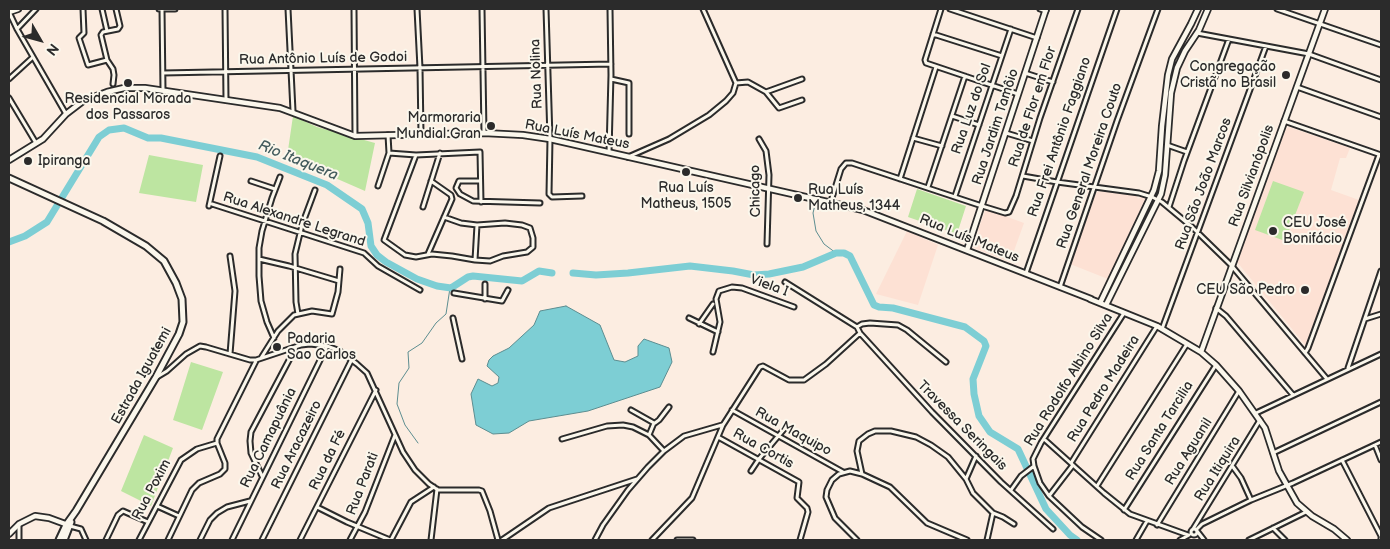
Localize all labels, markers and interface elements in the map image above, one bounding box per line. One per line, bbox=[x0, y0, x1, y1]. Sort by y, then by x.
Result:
north arrow bbox=[15, 15, 65, 65]
street label: Rua Nolina bbox=[527, 39, 547, 109]
text: N bbox=[42, 40, 62, 59]
street label: Rua de Flor em Flor bbox=[1006, 45, 1060, 169]
street label: Rua Antônio Luís de Godoi bbox=[239, 49, 407, 69]
street label: Rua Frei Antônio Faggiano bbox=[1025, 55, 1095, 219]
place label: Congregação Cristã no Brasil bbox=[1180, 59, 1276, 92]
street label: Rua Luz do Sol bbox=[949, 61, 995, 157]
street label: Rua Jardim Tamôio bbox=[969, 67, 1023, 187]
marker: Congregação Cristã no Brasil bbox=[1280, 69, 1292, 81]
marker: Residencial Morada dos Passaros bbox=[122, 77, 134, 89]
street label: Rua General Moreira Couto bbox=[1054, 81, 1126, 251]
place label: Residencial Morada dos Passaros bbox=[65, 91, 191, 124]
place label: Marmoraria Mundial Gran bbox=[396, 110, 481, 142]
street label: Rua São João Marcos bbox=[1172, 116, 1236, 252]
street label: Rua Luís Mateus bbox=[523, 117, 631, 153]
marker: Marmoraria Mundial Gran bbox=[485, 120, 497, 132]
street label: Rua Silvianópolis bbox=[1226, 123, 1278, 229]
water label: Rio Itaquera bbox=[256, 137, 340, 185]
place label: Ipiranga bbox=[38, 153, 90, 169]
marker: Ipiranga bbox=[22, 155, 34, 167]
street label: Chicago bbox=[747, 165, 765, 217]
marker: Rua Luís Matheus, 1505 bbox=[680, 166, 692, 178]
place label: Rua Luís Matheus, 1505 bbox=[641, 180, 731, 212]
place label: Rua Luís Matheus, 1344 bbox=[808, 182, 900, 214]
street label: Rua Alexandre Legrand bbox=[221, 189, 367, 251]
marker: Rua Luís Matheus, 1344 bbox=[792, 192, 804, 204]
street label: Rua Luís Mateus bbox=[917, 211, 1021, 267]
place label: CEU José Bonifácio bbox=[1283, 215, 1347, 248]
marker: CEU José Bonifácio bbox=[1267, 225, 1279, 237]
street label: Viela I bbox=[748, 271, 790, 301]
place label: CEU São Pedro bbox=[1196, 282, 1295, 298]
marker: CEU São Pedro bbox=[1299, 284, 1311, 296]
street label: Rua Rodolfo Albino Silva bbox=[1021, 310, 1117, 450]
street label: Estrada Iguatemi bbox=[108, 325, 176, 427]
place label: Padaria Sao Carlos bbox=[287, 331, 356, 364]
street label: Rua Pedro Madeira bbox=[1064, 332, 1144, 446]
marker: Padaria Sao Carlos bbox=[271, 341, 283, 353]
street label: Travessa Seringais bbox=[914, 378, 1010, 474]
street label: Rua Santa Tarcilia bbox=[1123, 378, 1197, 484]
street label: Rua Camapuânia bbox=[237, 385, 301, 491]
street label: Rua Aracazeiro bbox=[268, 398, 326, 492]
street label: Rua Maquipo bbox=[752, 404, 834, 460]
street label: Rua Aguanil bbox=[1162, 415, 1216, 489]
street label: Rua Cortis bbox=[730, 425, 796, 473]
street label: Rua da Fé bbox=[306, 427, 350, 493]
street label: Rua Itiquira bbox=[1191, 433, 1245, 505]
street label: Rua Parati bbox=[343, 450, 383, 518]
street label: Rua Poxim bbox=[129, 457, 175, 523]

